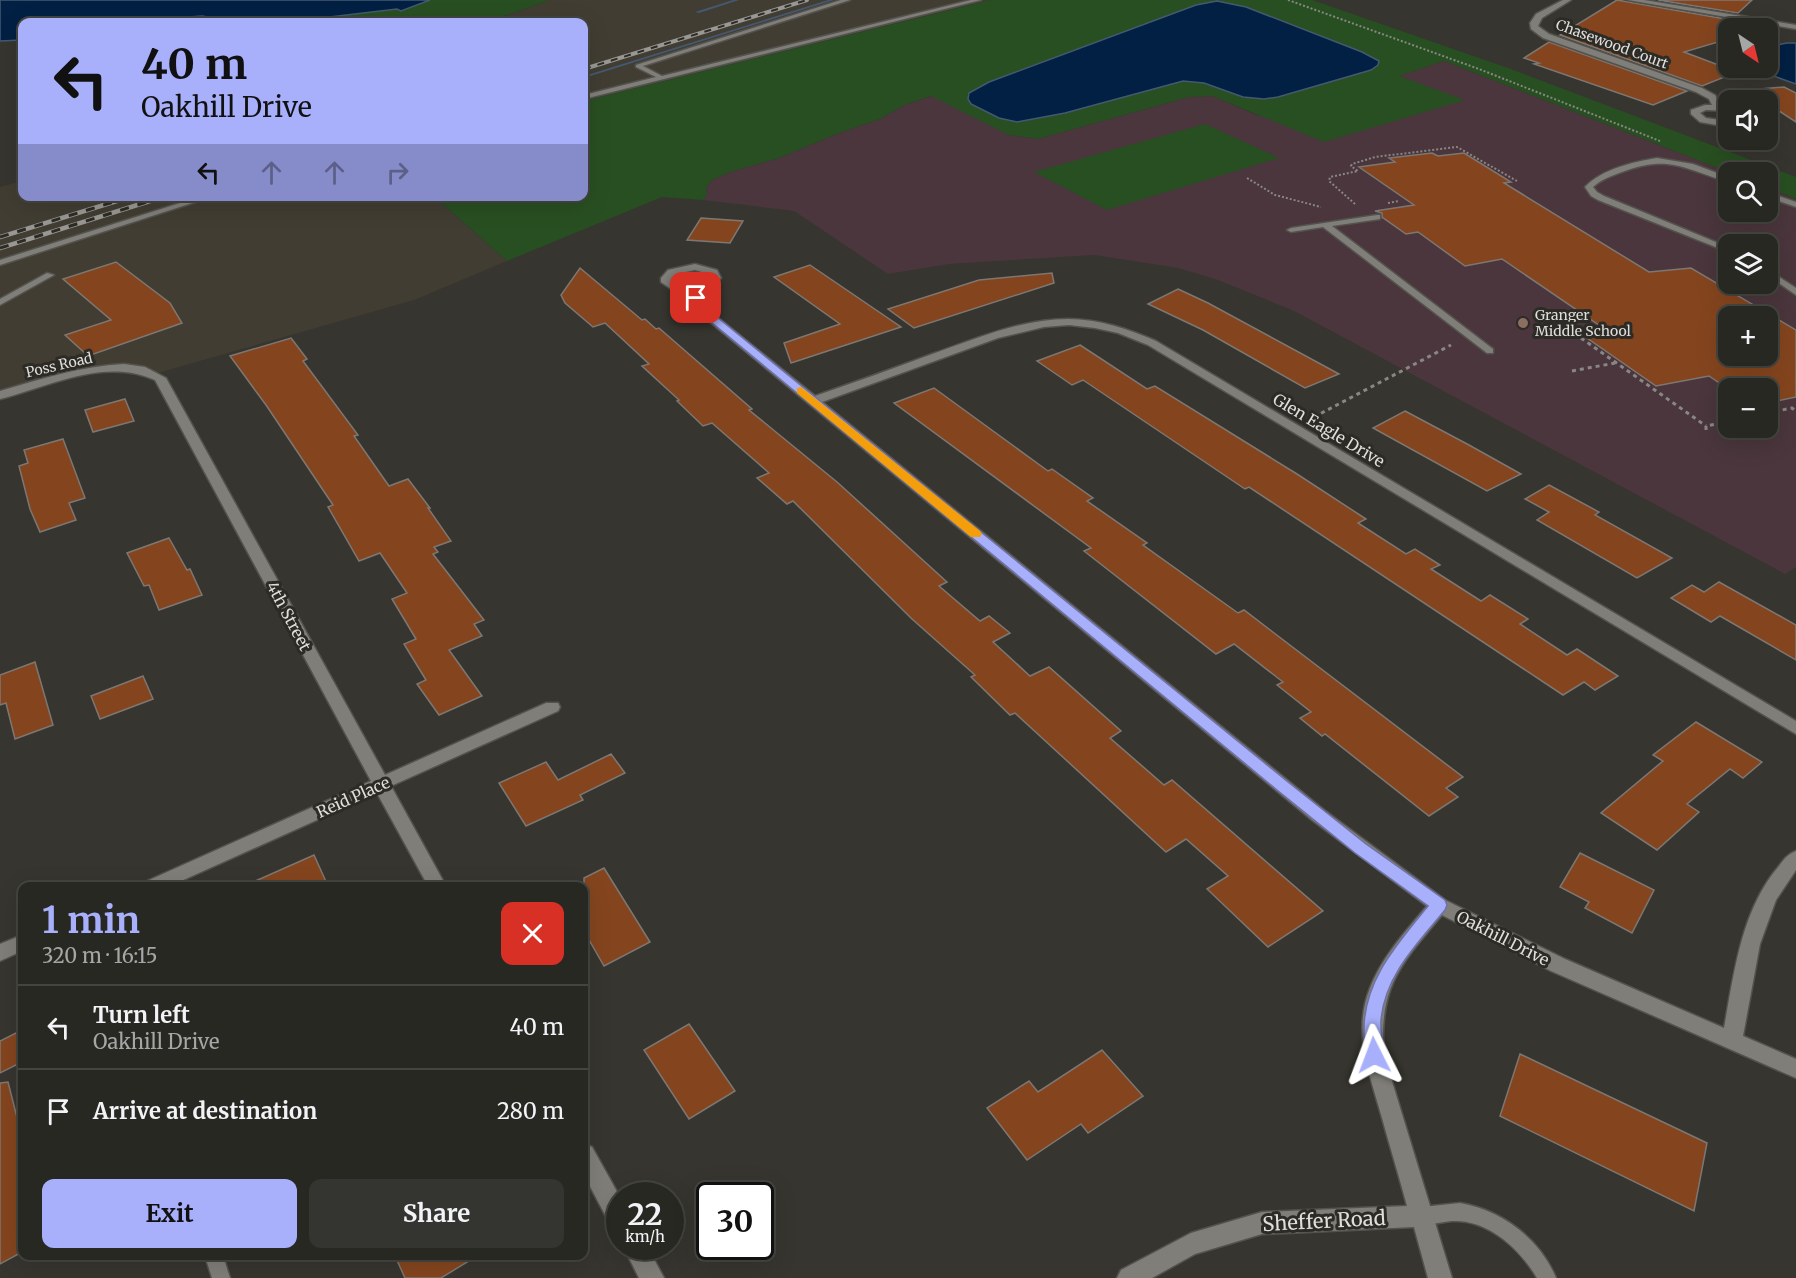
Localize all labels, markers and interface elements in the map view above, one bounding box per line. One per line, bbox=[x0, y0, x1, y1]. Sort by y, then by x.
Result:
street label: Chasewood Court bbox=[1553, 15, 1671, 73]
north arrow bbox=[1718, 18, 1778, 78]
map controls bbox=[1718, 18, 1778, 438]
text: 40 m bbox=[141, 38, 247, 90]
icon: left bbox=[42, 42, 120, 120]
text: Oakhill Drive bbox=[141, 90, 312, 124]
button: sound bbox=[1718, 90, 1778, 150]
icon: left bbox=[192, 156, 225, 189]
icon: ahead bbox=[255, 156, 288, 189]
icon: ahead bbox=[318, 156, 351, 189]
icon: right bbox=[381, 156, 414, 189]
button: search bbox=[1718, 162, 1778, 222]
button: layers bbox=[1718, 234, 1778, 294]
pin bbox=[670, 272, 721, 323]
icon: arrive bbox=[679, 281, 712, 314]
place label: Granger Middle School bbox=[1535, 306, 1632, 340]
button: + bbox=[1718, 306, 1778, 366]
marker: Granger Middle School bbox=[1516, 316, 1530, 330]
street label: Poss Road bbox=[24, 348, 95, 381]
button: − bbox=[1718, 378, 1778, 438]
street label: Glen Eagle Drive bbox=[1270, 389, 1388, 471]
street label: 4th Street bbox=[262, 578, 316, 655]
street label: Reid Place bbox=[313, 772, 393, 822]
text: 1 min bbox=[42, 898, 140, 943]
button: close bbox=[501, 902, 564, 965]
street label: Oakhill Drive bbox=[1453, 906, 1553, 970]
text: 320 m · 16:15 bbox=[42, 943, 157, 968]
text: Turn left bbox=[93, 1001, 190, 1029]
icon: left bbox=[42, 1011, 75, 1044]
text: 40 m bbox=[509, 1013, 564, 1041]
position arrow bbox=[1342, 1023, 1406, 1087]
text: Oakhill Drive bbox=[93, 1029, 219, 1054]
icon: arrive bbox=[42, 1095, 75, 1128]
text: Arrive at destination bbox=[93, 1097, 317, 1125]
text: 280 m bbox=[497, 1097, 564, 1125]
button: Exit bbox=[42, 1179, 297, 1248]
button: Share bbox=[309, 1179, 564, 1248]
speed limit sign: 30 bbox=[696, 1182, 774, 1260]
text: 22 bbox=[628, 1195, 662, 1233]
street label: Sheffer Road bbox=[1262, 1205, 1386, 1236]
text: km/h bbox=[625, 1227, 665, 1246]

